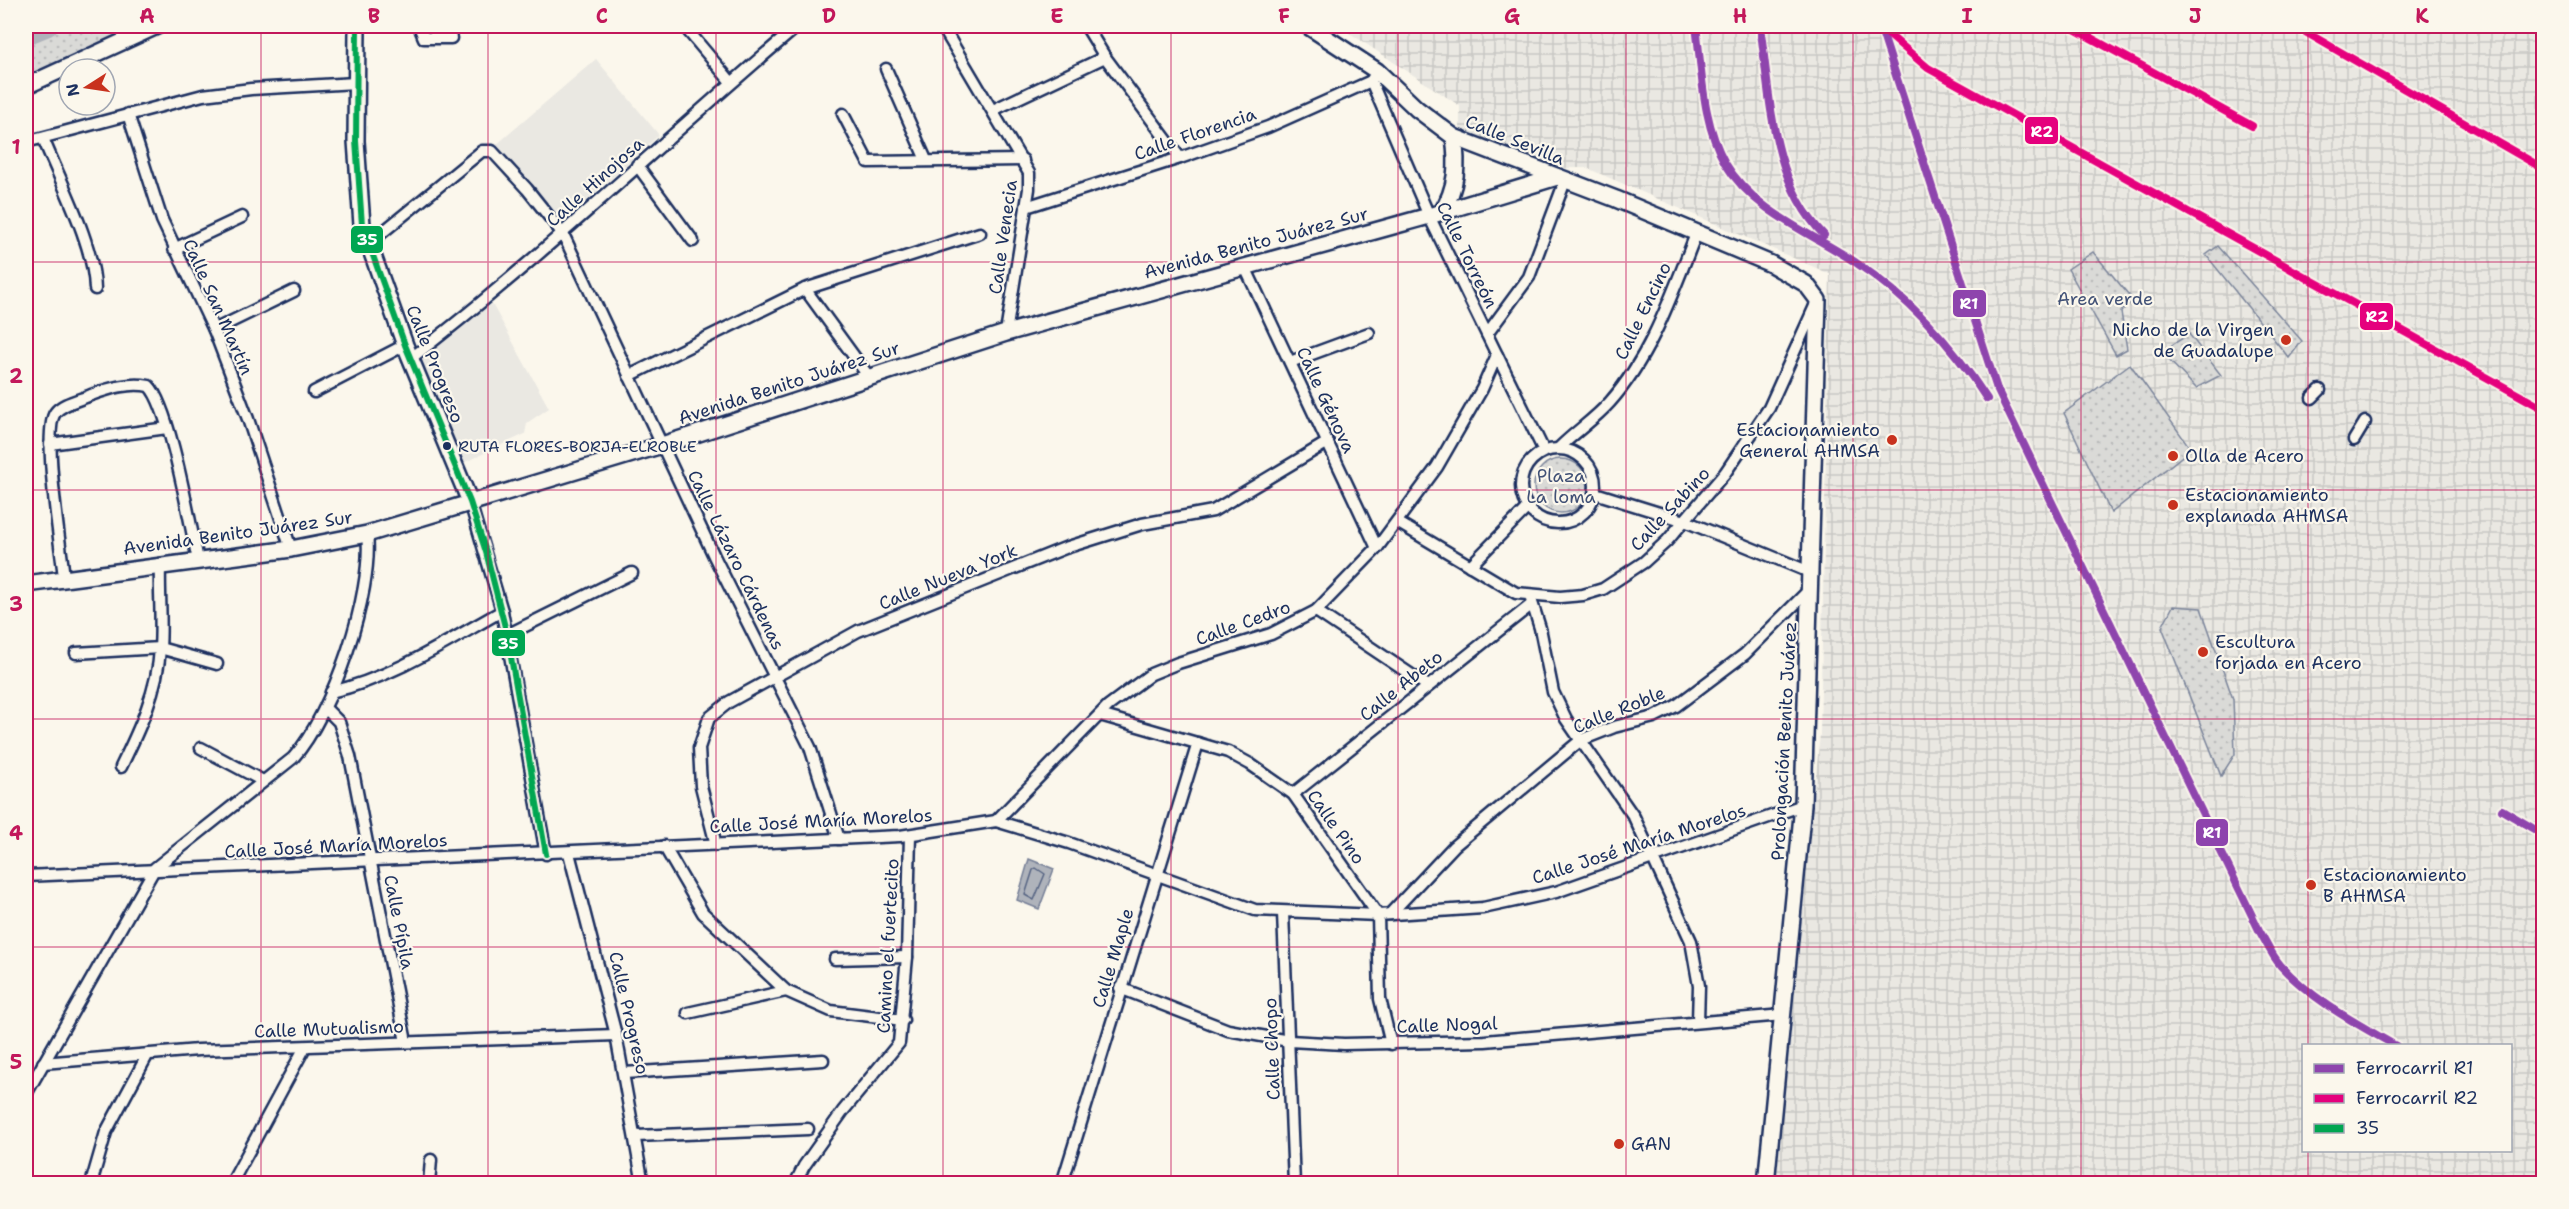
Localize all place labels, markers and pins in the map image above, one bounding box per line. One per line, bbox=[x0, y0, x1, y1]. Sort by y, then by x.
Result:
place label: Nicho de la Virgen de Guadalupe bbox=[2112, 318, 2274, 363]
marker: Nicho de la Virgen de Guadalupe bbox=[2279, 333, 2293, 347]
place label: Estacionamiento General AHMSA bbox=[1736, 418, 1880, 463]
marker: Estacionamiento General AHMSA bbox=[1885, 433, 1899, 447]
place label: RUTA FLORES-BORJA-ELROBLE bbox=[458, 436, 697, 457]
marker: RUTA FLORES-BORJA-ELROBLE bbox=[441, 440, 453, 452]
place label: Olla de Acero bbox=[2185, 444, 2304, 468]
marker: Olla de Acero bbox=[2166, 449, 2180, 463]
place label: Estacionamiento explanada AHMSA bbox=[2185, 483, 2349, 528]
marker: Estacionamiento explanada AHMSA bbox=[2166, 498, 2180, 512]
place label: Escultura forjada en Acero bbox=[2215, 630, 2362, 675]
marker: Escultura forjada en Acero bbox=[2196, 645, 2210, 659]
place label: Estacionamiento B AHMSA bbox=[2323, 863, 2467, 908]
marker: Estacionamiento B AHMSA bbox=[2304, 878, 2318, 892]
place label: GAN bbox=[1631, 1132, 1671, 1156]
marker: GAN bbox=[1612, 1137, 1626, 1151]

